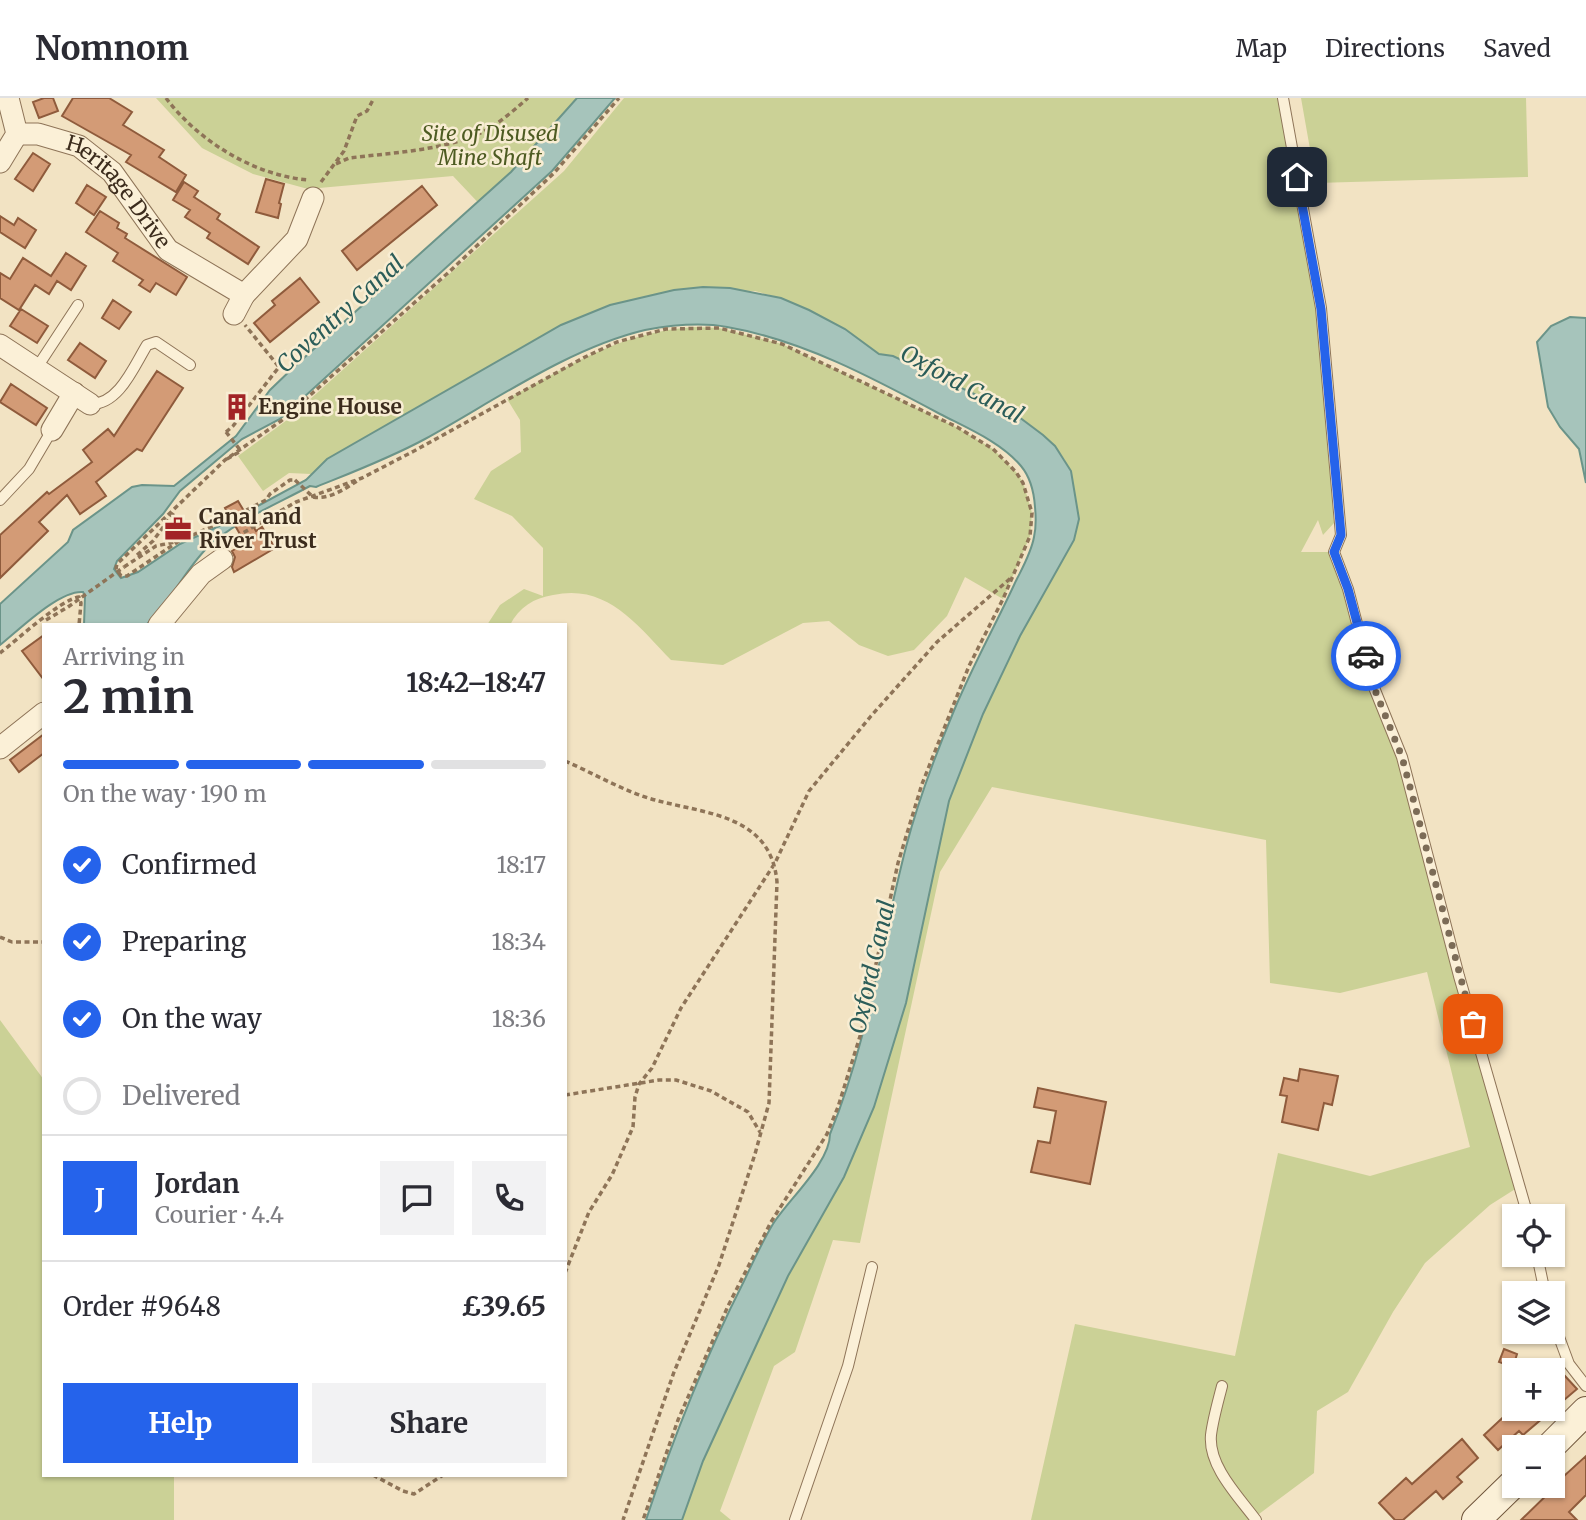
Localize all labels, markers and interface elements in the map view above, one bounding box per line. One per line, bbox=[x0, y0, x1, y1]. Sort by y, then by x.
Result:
text: Nomnom bbox=[35, 28, 189, 69]
text: Map bbox=[1236, 33, 1287, 64]
text: Directions bbox=[1325, 33, 1445, 64]
text: Saved bbox=[1483, 33, 1551, 64]
park label: Site of Disused Mine Shaft bbox=[422, 120, 558, 171]
street label: Heritage Drive bbox=[63, 129, 177, 254]
pin bbox=[1267, 147, 1327, 207]
icon: home bbox=[1278, 158, 1316, 196]
water label: Coventry Canal bbox=[270, 249, 410, 379]
water label: Oxford Canal bbox=[896, 338, 1029, 429]
building icon: Engine House bbox=[222, 392, 252, 422]
place label: Engine House bbox=[258, 393, 402, 420]
place label: Canal and River Trust bbox=[199, 503, 317, 554]
office icon: Canal and River Trust bbox=[163, 514, 193, 544]
courier bbox=[1331, 621, 1401, 691]
icon: car bbox=[1347, 637, 1385, 675]
text: Arriving in bbox=[63, 642, 185, 671]
text: 18:42–18:47 bbox=[406, 666, 546, 699]
text: 2 min bbox=[63, 668, 194, 726]
text: On the way · 190 m bbox=[63, 779, 267, 808]
icon: check bbox=[63, 846, 101, 884]
text: Confirmed bbox=[122, 848, 257, 881]
text: 18:17 bbox=[496, 850, 546, 879]
water label: Oxford Canal bbox=[842, 897, 901, 1037]
icon: check bbox=[63, 923, 101, 961]
text: Preparing bbox=[122, 925, 246, 958]
text: 18:34 bbox=[491, 927, 546, 956]
pin bbox=[1443, 994, 1503, 1054]
icon: check bbox=[63, 1000, 101, 1038]
text: On the way bbox=[122, 1002, 262, 1035]
text: 18:36 bbox=[492, 1004, 546, 1033]
icon: bag bbox=[1454, 1005, 1492, 1043]
text: Delivered bbox=[122, 1079, 241, 1112]
button: chat bbox=[380, 1161, 454, 1235]
button: phone bbox=[472, 1161, 546, 1235]
text: Jordan bbox=[155, 1167, 240, 1200]
text: J bbox=[95, 1182, 105, 1215]
text: Courier · 4.4 bbox=[155, 1200, 284, 1229]
map controls bbox=[1502, 1204, 1565, 1498]
button: locate bbox=[1502, 1204, 1565, 1267]
button: layers bbox=[1502, 1281, 1565, 1344]
text: Order #9648 bbox=[63, 1290, 221, 1323]
text: £39.65 bbox=[461, 1290, 546, 1323]
button: + bbox=[1502, 1358, 1565, 1421]
button: Help bbox=[63, 1383, 298, 1463]
button: Share bbox=[312, 1383, 546, 1463]
button: − bbox=[1502, 1435, 1565, 1498]

